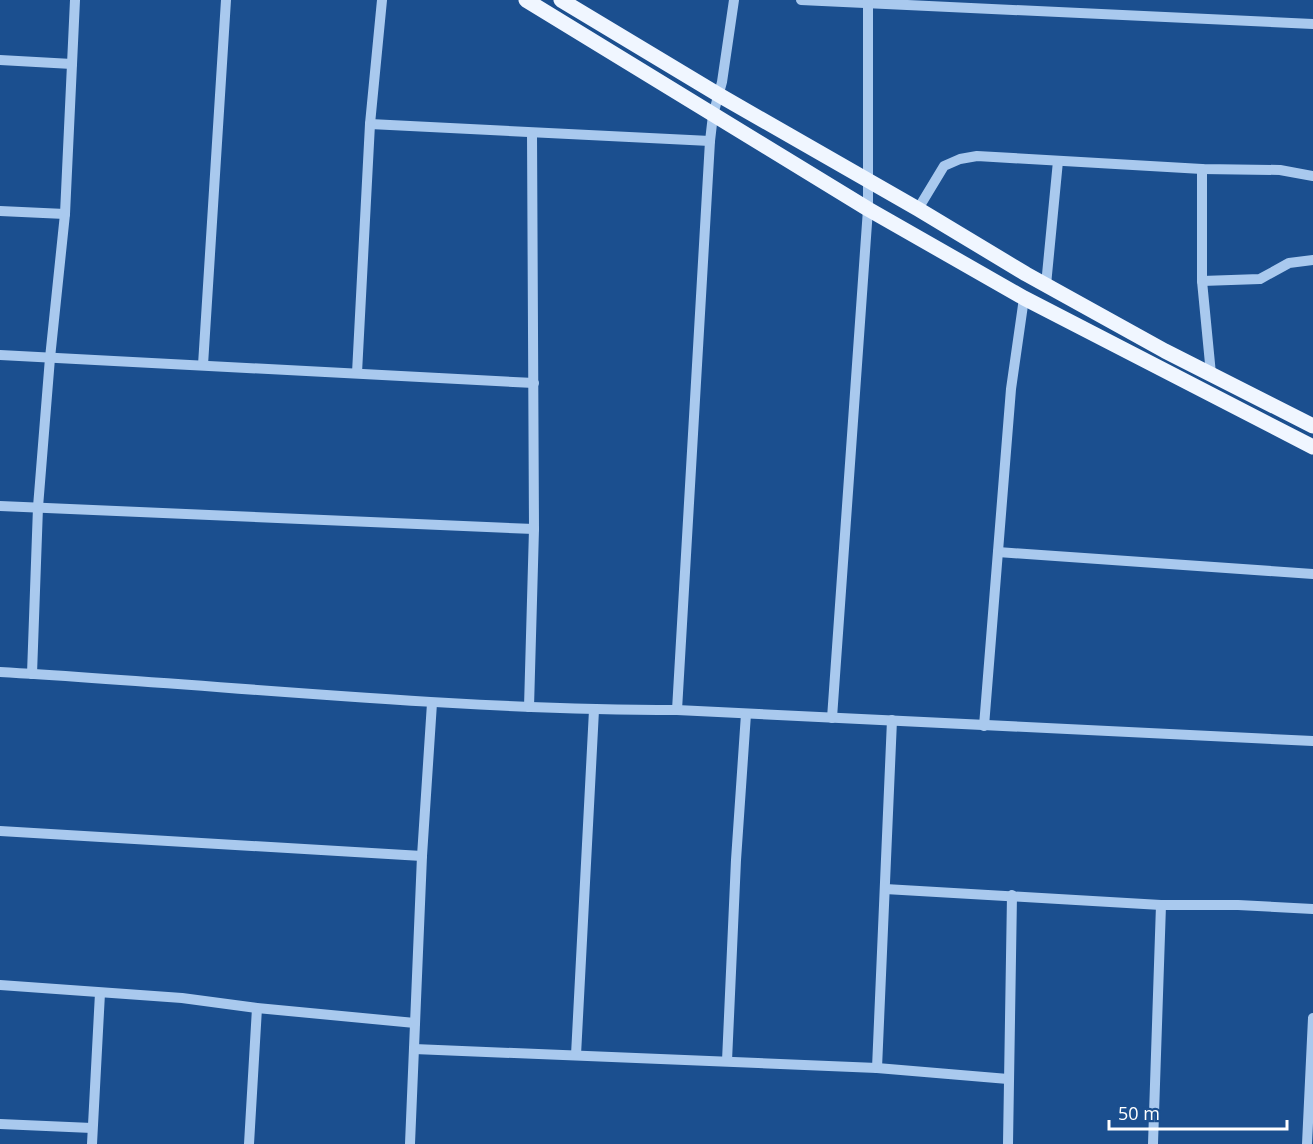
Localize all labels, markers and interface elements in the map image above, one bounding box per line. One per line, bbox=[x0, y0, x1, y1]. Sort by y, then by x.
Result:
scale bar bbox=[1109, 1093, 1288, 1131]
text: 50 m bbox=[1118, 1101, 1160, 1125]

